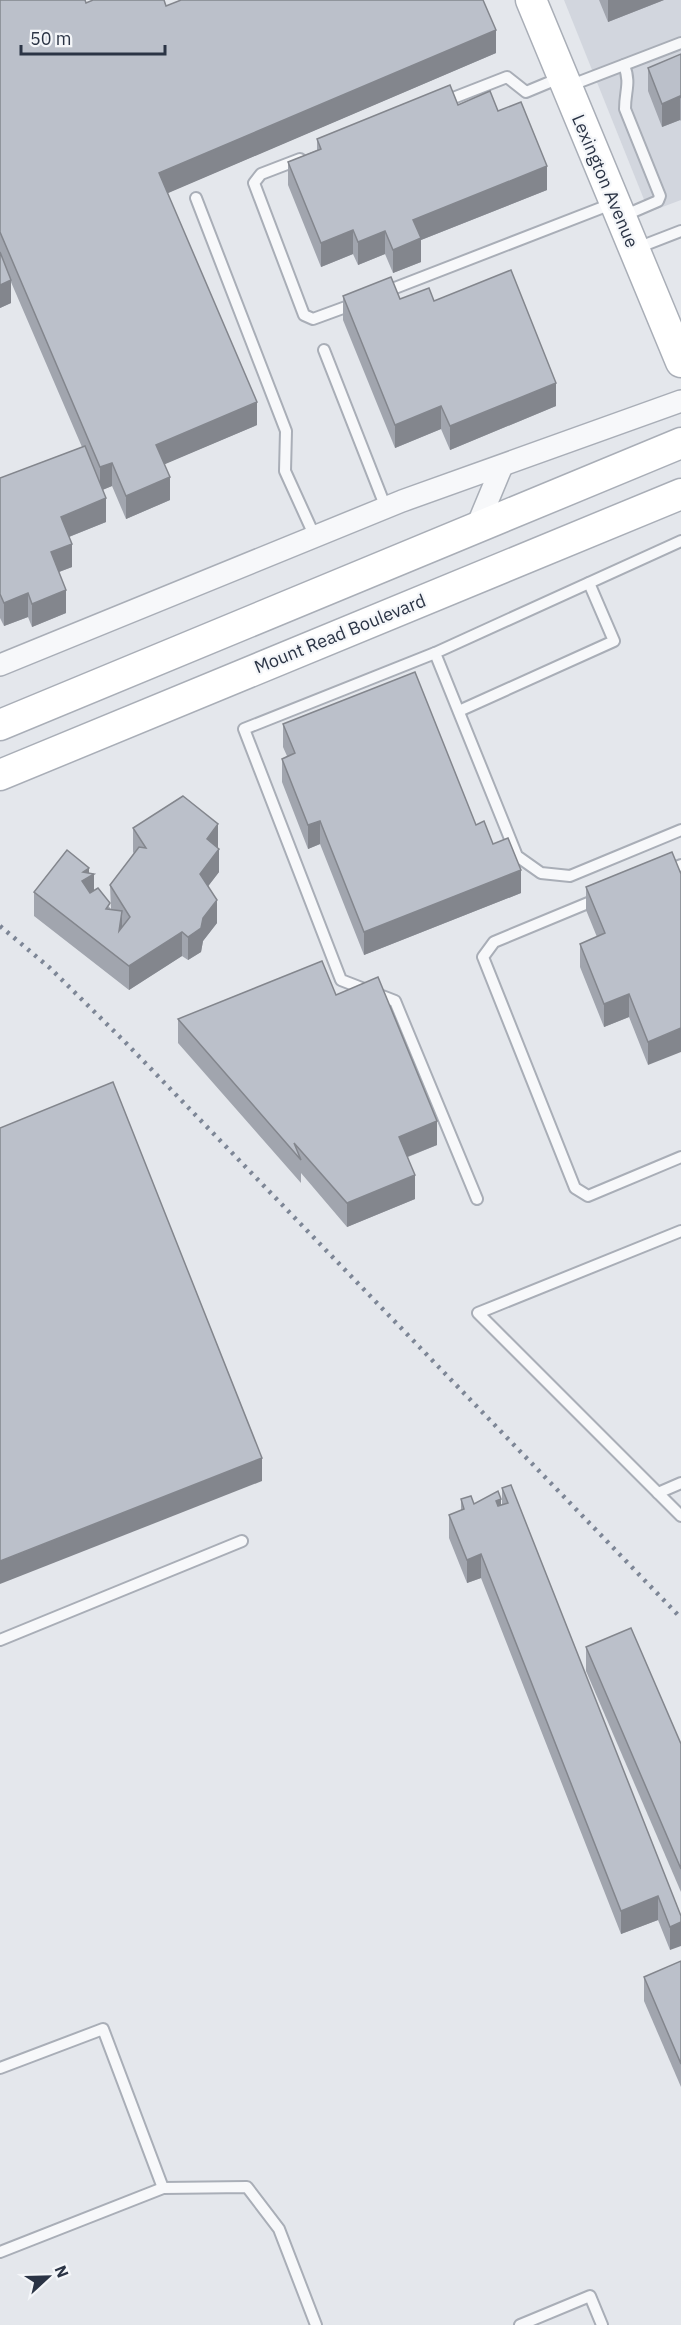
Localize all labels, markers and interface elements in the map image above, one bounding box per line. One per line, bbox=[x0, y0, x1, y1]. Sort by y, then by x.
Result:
scale bar bbox=[21, 18, 165, 56]
text: 50 m bbox=[30, 27, 72, 50]
street label: Lexington Avenue bbox=[567, 111, 644, 251]
street label: Mount Read Boulevard bbox=[251, 589, 429, 678]
north arrow bbox=[18, 2247, 78, 2307]
text: N bbox=[50, 2262, 73, 2281]

